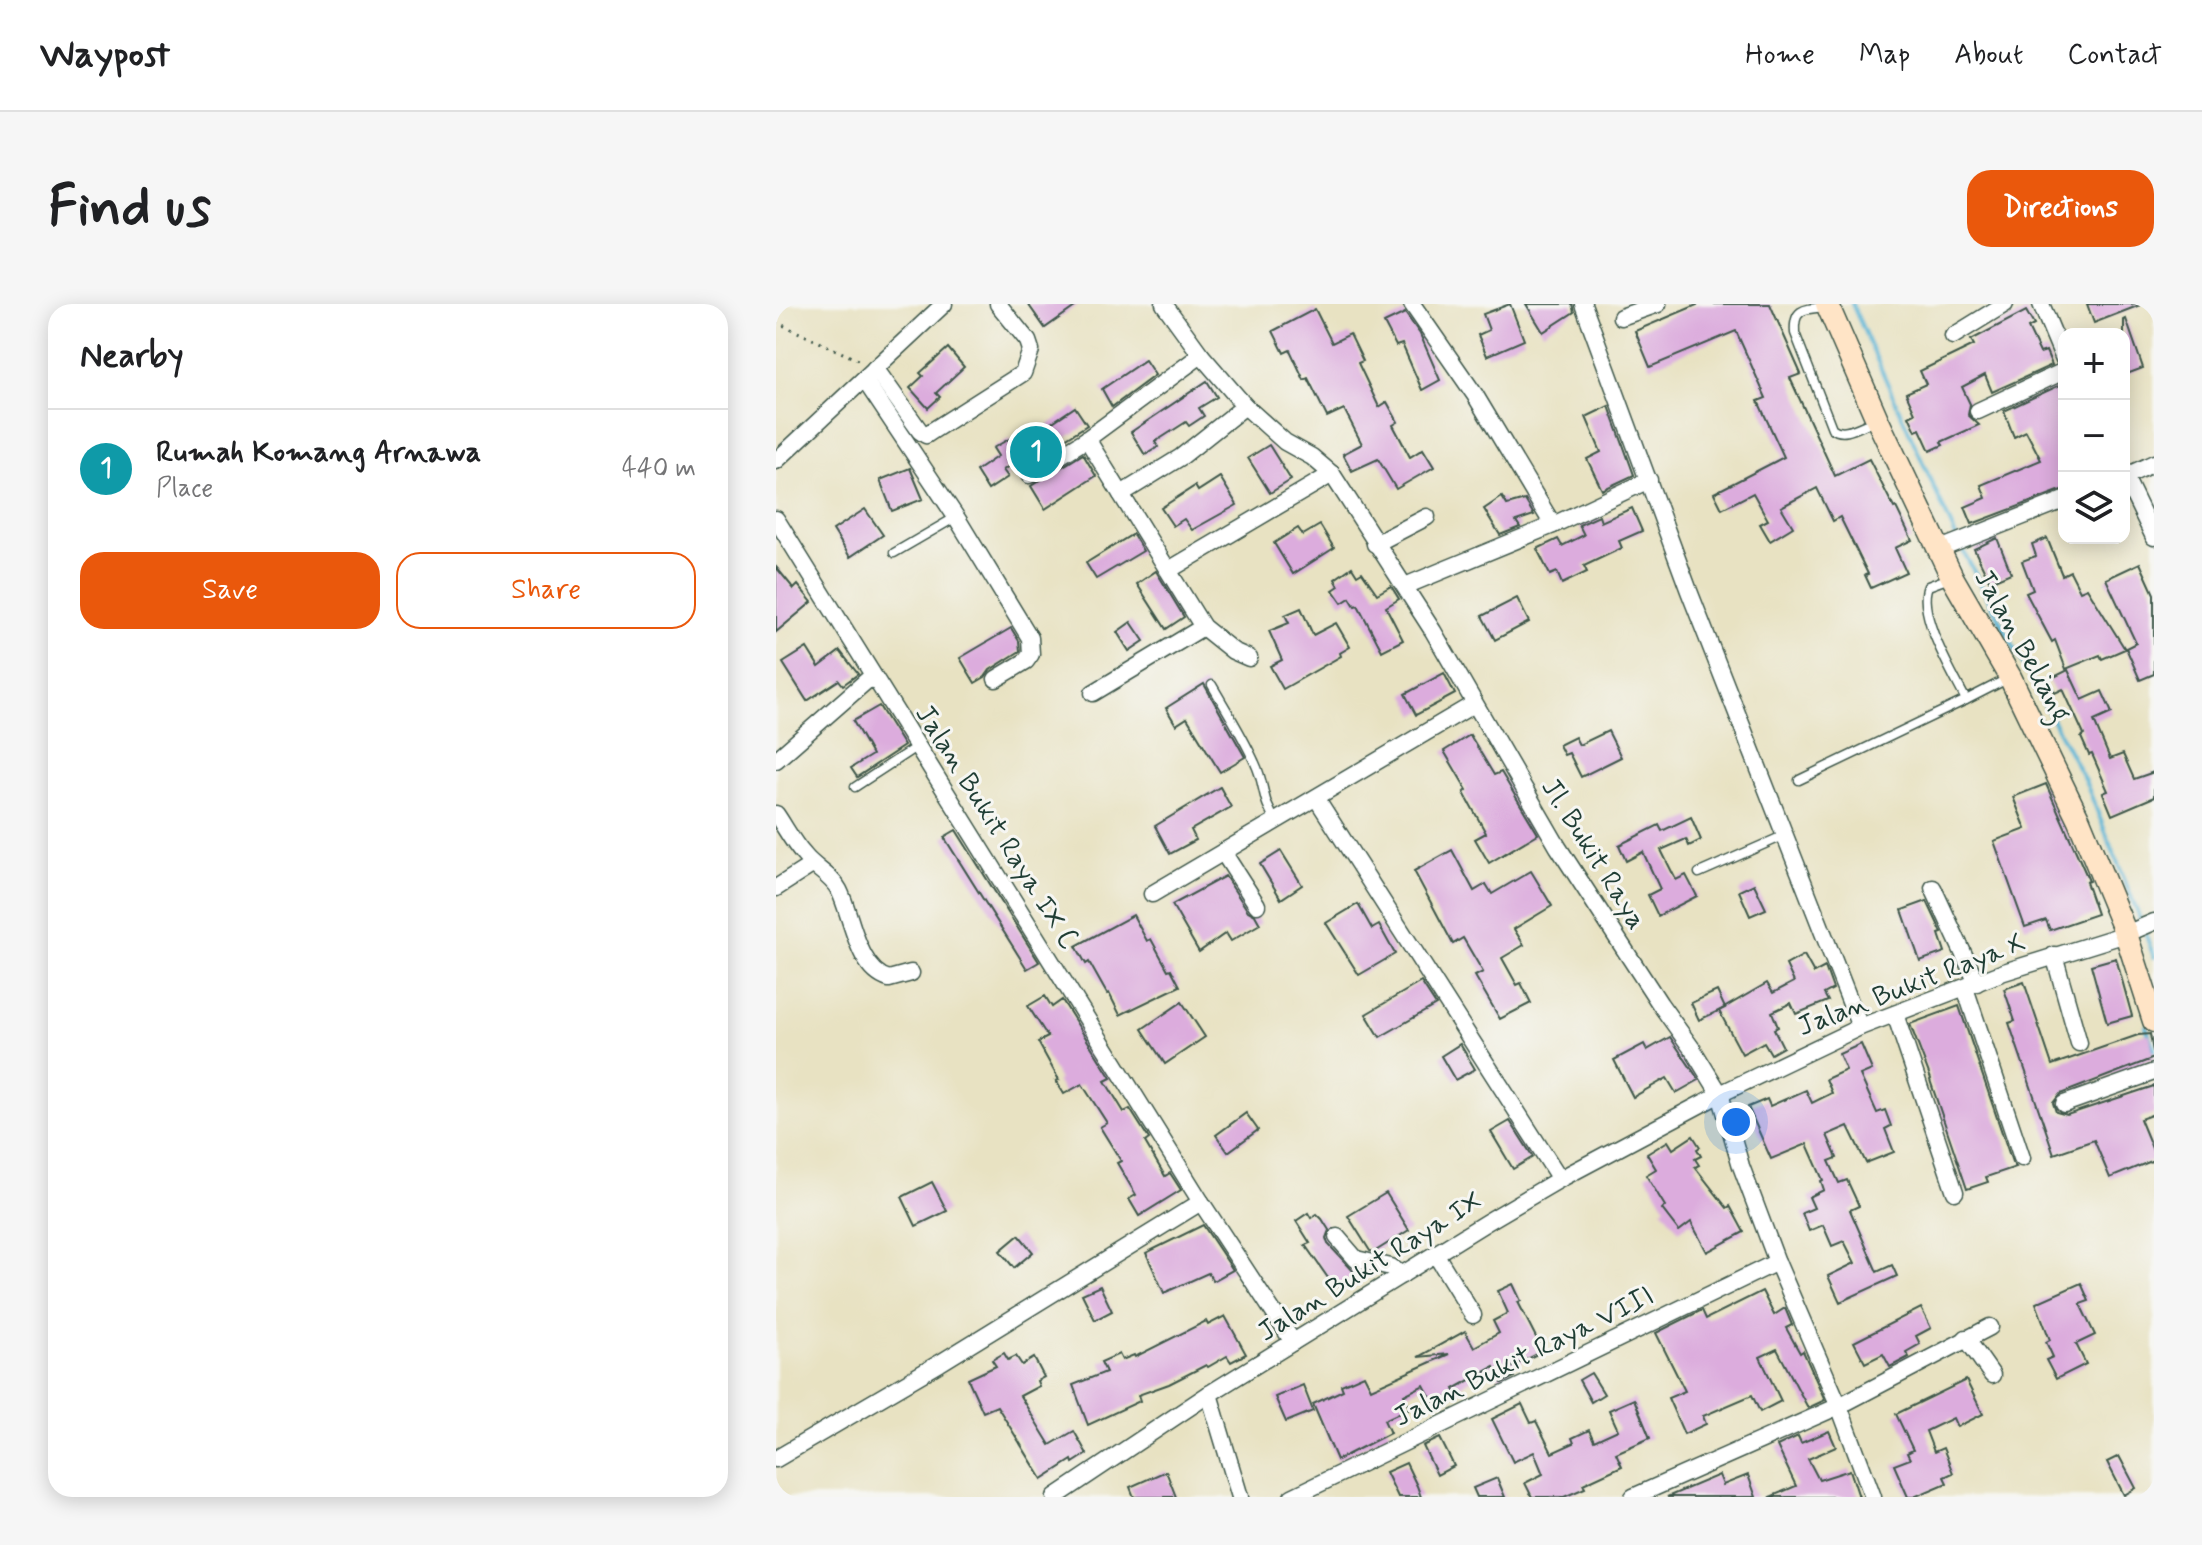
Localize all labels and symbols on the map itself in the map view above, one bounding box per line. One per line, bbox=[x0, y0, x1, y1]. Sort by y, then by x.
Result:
pin: 1 bbox=[1010, 422, 1062, 482]
street label: Jalan Beliang bbox=[1962, 563, 2079, 731]
street label: Jalan Bukit Raya IX C bbox=[906, 698, 1086, 957]
street label: Jl. Bukit Raya bbox=[1532, 772, 1654, 937]
street label: Jalan Bukit Raya X bbox=[1792, 925, 2031, 1046]
your location bbox=[1716, 1102, 1756, 1142]
street label: Jalan Bukit Raya IX bbox=[1251, 1183, 1489, 1351]
street label: Jalan Bukit Raya VIII bbox=[1388, 1278, 1660, 1436]

